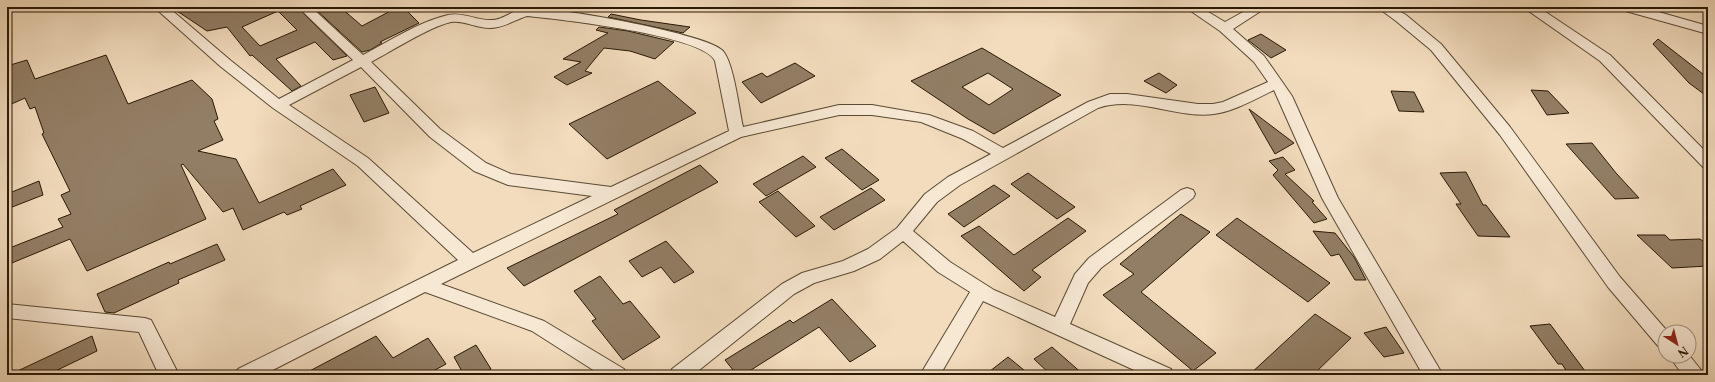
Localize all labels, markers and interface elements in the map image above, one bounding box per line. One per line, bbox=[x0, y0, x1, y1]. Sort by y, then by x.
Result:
north arrow bbox=[1657, 324, 1697, 364]
text: N bbox=[1675, 344, 1691, 361]

